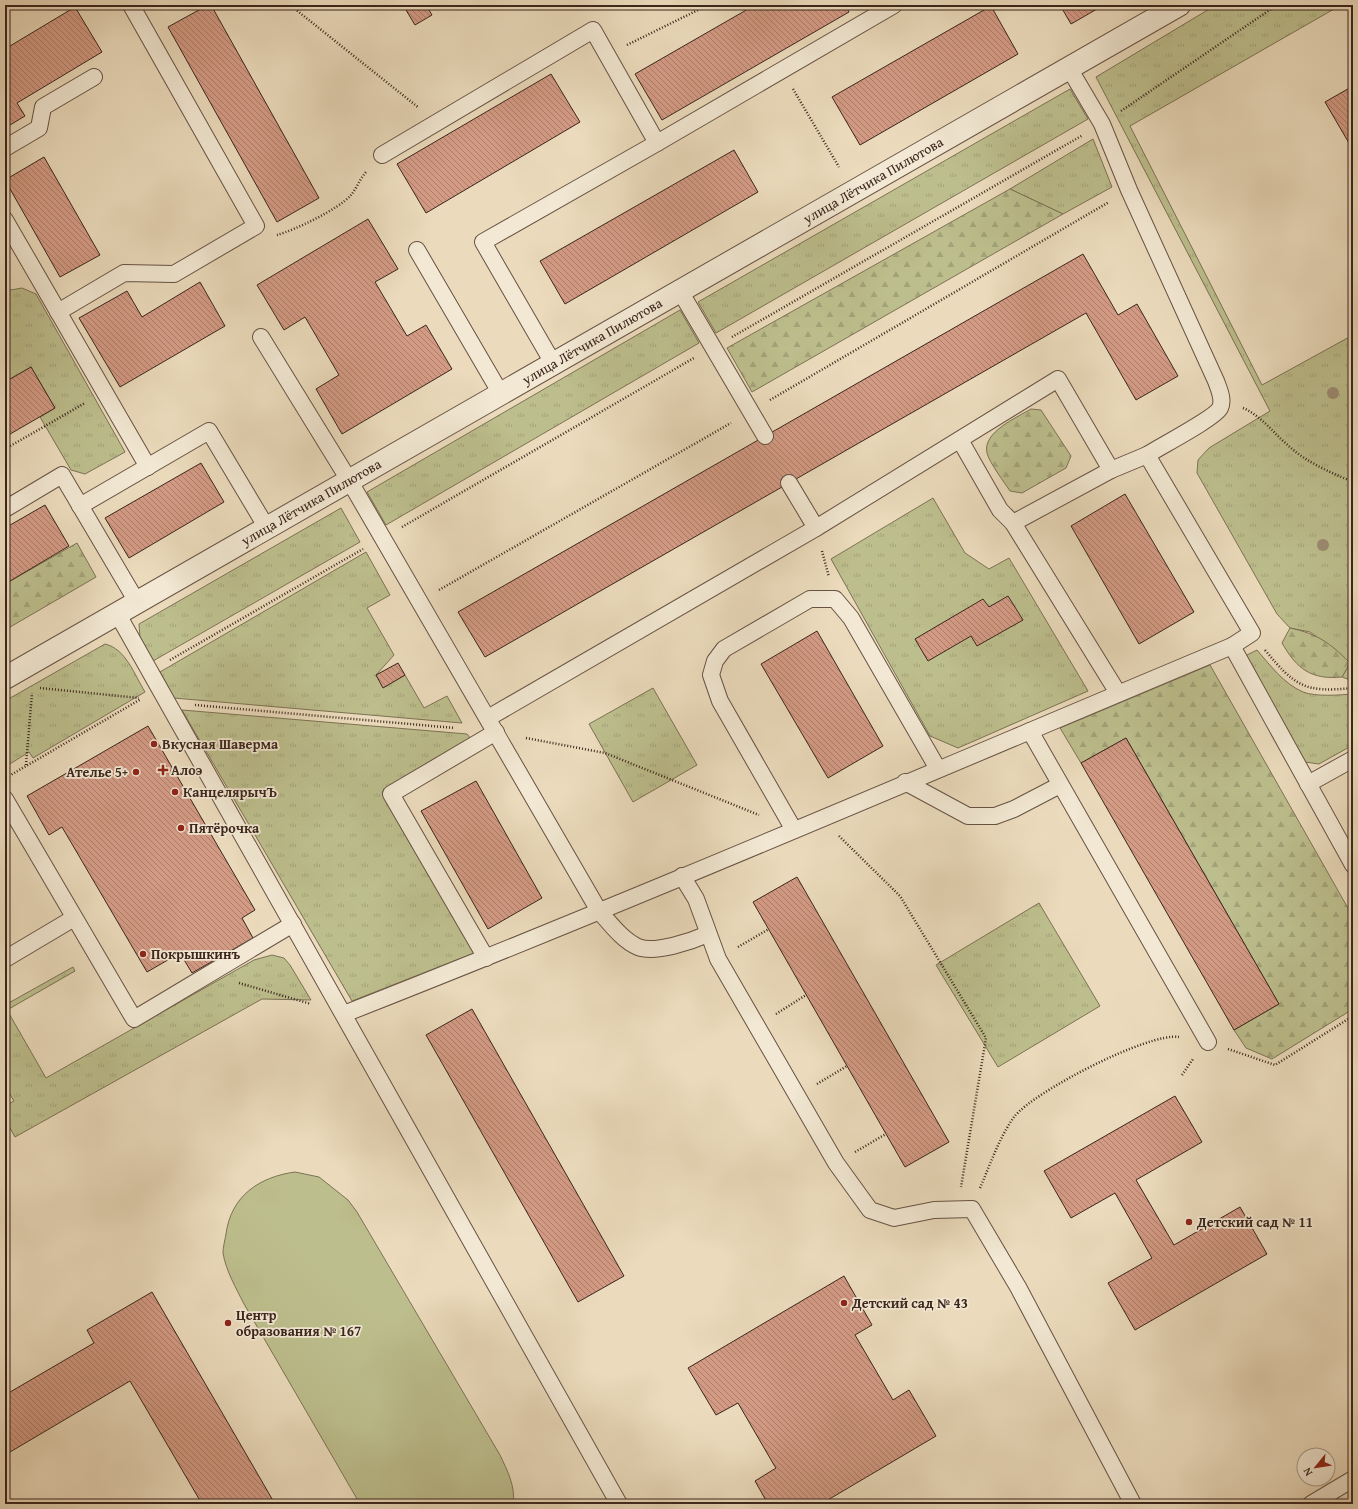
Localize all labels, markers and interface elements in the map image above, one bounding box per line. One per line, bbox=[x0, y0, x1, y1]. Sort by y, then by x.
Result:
street label: улица Лётчика Пилютова bbox=[798, 132, 947, 229]
street label: улица Лётчика Пилютова bbox=[517, 293, 666, 390]
street label: улица Лётчика Пилютова bbox=[236, 454, 385, 551]
place label: Вкусная Шаверма bbox=[162, 734, 279, 754]
marker: Вкусная Шаверма bbox=[149, 739, 159, 749]
place label: Алоэ bbox=[171, 760, 203, 780]
place label: Ателье 5+ bbox=[66, 762, 128, 782]
marker: Алоэ bbox=[158, 765, 168, 775]
marker: Ателье 5+ bbox=[131, 767, 141, 777]
place label: КанцелярычЪ bbox=[183, 782, 277, 802]
marker: КанцелярычЪ bbox=[170, 787, 180, 797]
place label: Пятёрочка bbox=[189, 818, 260, 838]
marker: Пятёрочка bbox=[176, 823, 186, 833]
place label: Покрышкинъ bbox=[151, 944, 241, 964]
marker: Покрышкинъ bbox=[138, 949, 148, 959]
place label: Детский сад № 11 bbox=[1196, 1212, 1313, 1232]
marker: Детский сад № 11 bbox=[1184, 1217, 1194, 1227]
place label: Детский сад № 43 bbox=[851, 1293, 968, 1313]
marker: Детский сад № 43 bbox=[839, 1298, 849, 1308]
place label: Центр образования № 167 bbox=[236, 1305, 361, 1341]
marker: Центр образования № 167 bbox=[223, 1318, 233, 1328]
north arrow bbox=[1296, 1447, 1336, 1487]
text: N bbox=[1298, 1464, 1316, 1479]

